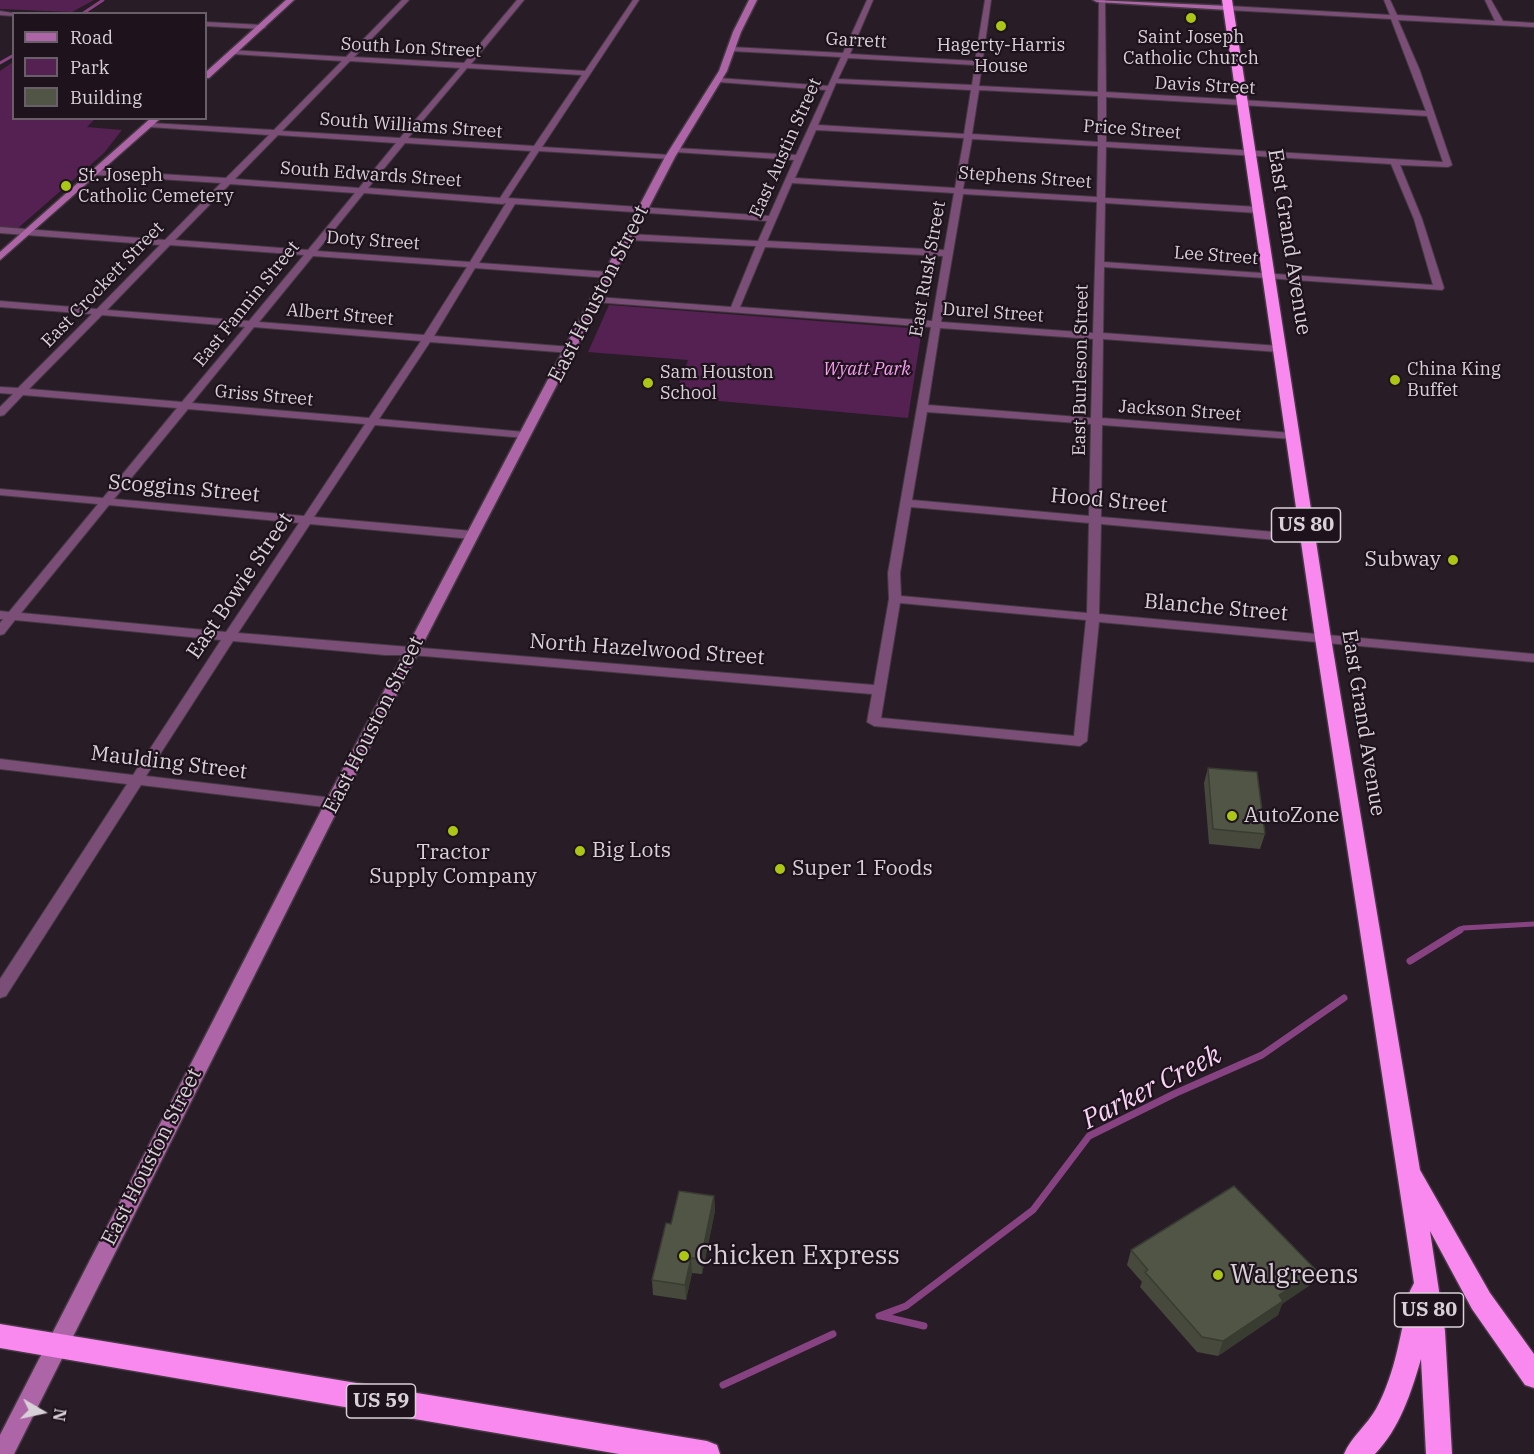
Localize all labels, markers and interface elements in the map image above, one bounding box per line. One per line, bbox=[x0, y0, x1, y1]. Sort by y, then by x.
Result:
marker: Saint Joseph Catholic Church bbox=[1184, 11, 1198, 25]
legend bbox=[12, 12, 207, 120]
marker: Hagerty-Harris House bbox=[994, 19, 1008, 33]
text: Road bbox=[70, 26, 113, 49]
place label: Saint Joseph Catholic Church bbox=[1123, 27, 1259, 70]
street label: Garrett bbox=[825, 29, 887, 53]
street label: South Lon Street bbox=[340, 34, 482, 62]
place label: Hagerty-Harris House bbox=[937, 35, 1065, 78]
text: Park bbox=[70, 56, 109, 79]
street label: Davis Street bbox=[1154, 73, 1256, 99]
street label: East Austin Street bbox=[746, 75, 826, 221]
text: Building bbox=[70, 86, 142, 109]
street label: South Williams Street bbox=[319, 109, 503, 143]
street label: Price Street bbox=[1082, 116, 1182, 144]
street label: East Grand Avenue bbox=[1262, 147, 1316, 337]
street label: South Edwards Street bbox=[279, 158, 463, 192]
street label: Stephens Street bbox=[958, 163, 1092, 193]
place label: St. Joseph Catholic Cemetery bbox=[78, 165, 234, 207]
marker: St. Joseph Catholic Cemetery bbox=[59, 179, 73, 193]
street label: East Rusk Street bbox=[905, 199, 951, 339]
street label: East Houston Street bbox=[543, 201, 655, 387]
street label: East Crockett Street bbox=[37, 218, 169, 352]
street label: Doty Street bbox=[326, 227, 420, 255]
street label: East Fannin Street bbox=[190, 237, 304, 371]
street label: Lee Street bbox=[1173, 242, 1259, 270]
street label: East Burleson Street bbox=[1069, 284, 1093, 456]
street label: Durel Street bbox=[942, 299, 1044, 327]
street label: Albert Street bbox=[286, 300, 394, 330]
park label: Wyatt Park bbox=[823, 359, 911, 381]
place label: China King Buffet bbox=[1407, 359, 1501, 401]
place label: Sam Houston School bbox=[660, 362, 774, 404]
marker: China King Buffet bbox=[1388, 373, 1402, 387]
marker: Sam Houston School bbox=[641, 376, 655, 390]
street label: Griss Street bbox=[214, 381, 314, 411]
street label: Jackson Street bbox=[1118, 396, 1242, 426]
street label: Scoggins Street bbox=[107, 470, 261, 508]
street label: Hood Street bbox=[1049, 483, 1169, 519]
street label: East Bowie Street bbox=[182, 508, 298, 664]
road number: US 80 bbox=[1272, 508, 1340, 542]
place label: Subway bbox=[1365, 547, 1441, 573]
marker: Subway bbox=[1446, 553, 1460, 567]
street label: Blanche Street bbox=[1143, 589, 1289, 627]
street label: East Grand Avenue bbox=[1336, 628, 1390, 818]
street label: North Hazelwood Street bbox=[528, 629, 766, 671]
street label: East Houston Street bbox=[318, 632, 430, 818]
street label: Maulding Street bbox=[90, 741, 248, 785]
place label: AutoZone bbox=[1244, 803, 1340, 829]
marker: AutoZone bbox=[1225, 809, 1239, 823]
marker: Tractor Supply Company bbox=[446, 824, 460, 838]
place label: Big Lots bbox=[592, 838, 671, 864]
place label: Tractor Supply Company bbox=[369, 840, 537, 890]
marker: Big Lots bbox=[573, 844, 587, 858]
place label: Super 1 Foods bbox=[792, 856, 933, 882]
marker: Super 1 Foods bbox=[773, 862, 787, 876]
water label: Parker Creek bbox=[1077, 1039, 1227, 1137]
street label: East Houston Street bbox=[96, 1064, 208, 1250]
place label: Chicken Express bbox=[696, 1240, 900, 1272]
marker: Chicken Express bbox=[677, 1249, 691, 1263]
place label: Walgreens bbox=[1230, 1259, 1358, 1291]
marker: Walgreens bbox=[1211, 1268, 1225, 1282]
road number: US 80 bbox=[1394, 1293, 1464, 1327]
north arrow bbox=[12, 1382, 72, 1442]
road number: US 59 bbox=[346, 1384, 416, 1418]
text: N bbox=[49, 1407, 71, 1423]

